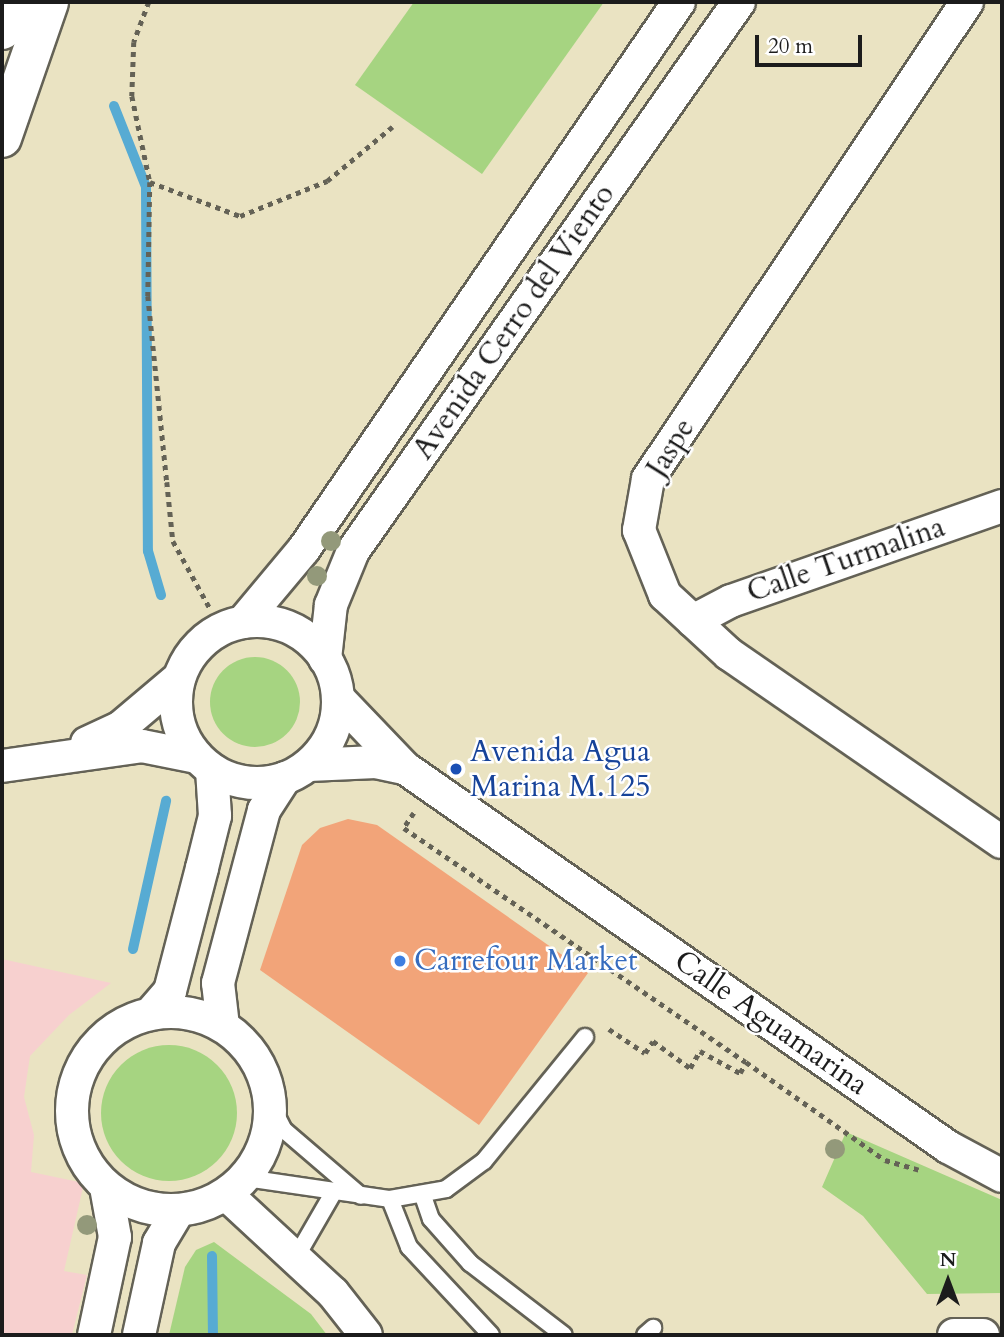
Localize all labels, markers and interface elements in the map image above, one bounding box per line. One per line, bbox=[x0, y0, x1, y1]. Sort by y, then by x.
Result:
scale bar bbox=[759, 21, 866, 65]
text: 20 m bbox=[768, 32, 813, 61]
street label: Avenida Cerro del Viento bbox=[405, 178, 623, 466]
street label: Jaspe bbox=[639, 412, 703, 484]
street label: Calle Turmalina bbox=[742, 509, 950, 611]
place label: Avenida Agua Marina M.125 bbox=[470, 734, 651, 804]
marker: Avenida Agua Marina M.125 bbox=[448, 761, 464, 777]
place label: Carrefour Market bbox=[414, 943, 638, 979]
street label: Calle Aguamarina bbox=[667, 943, 875, 1103]
marker: Carrefour Market bbox=[392, 953, 408, 969]
north arrow bbox=[913, 1246, 983, 1316]
text: N bbox=[940, 1247, 956, 1273]

